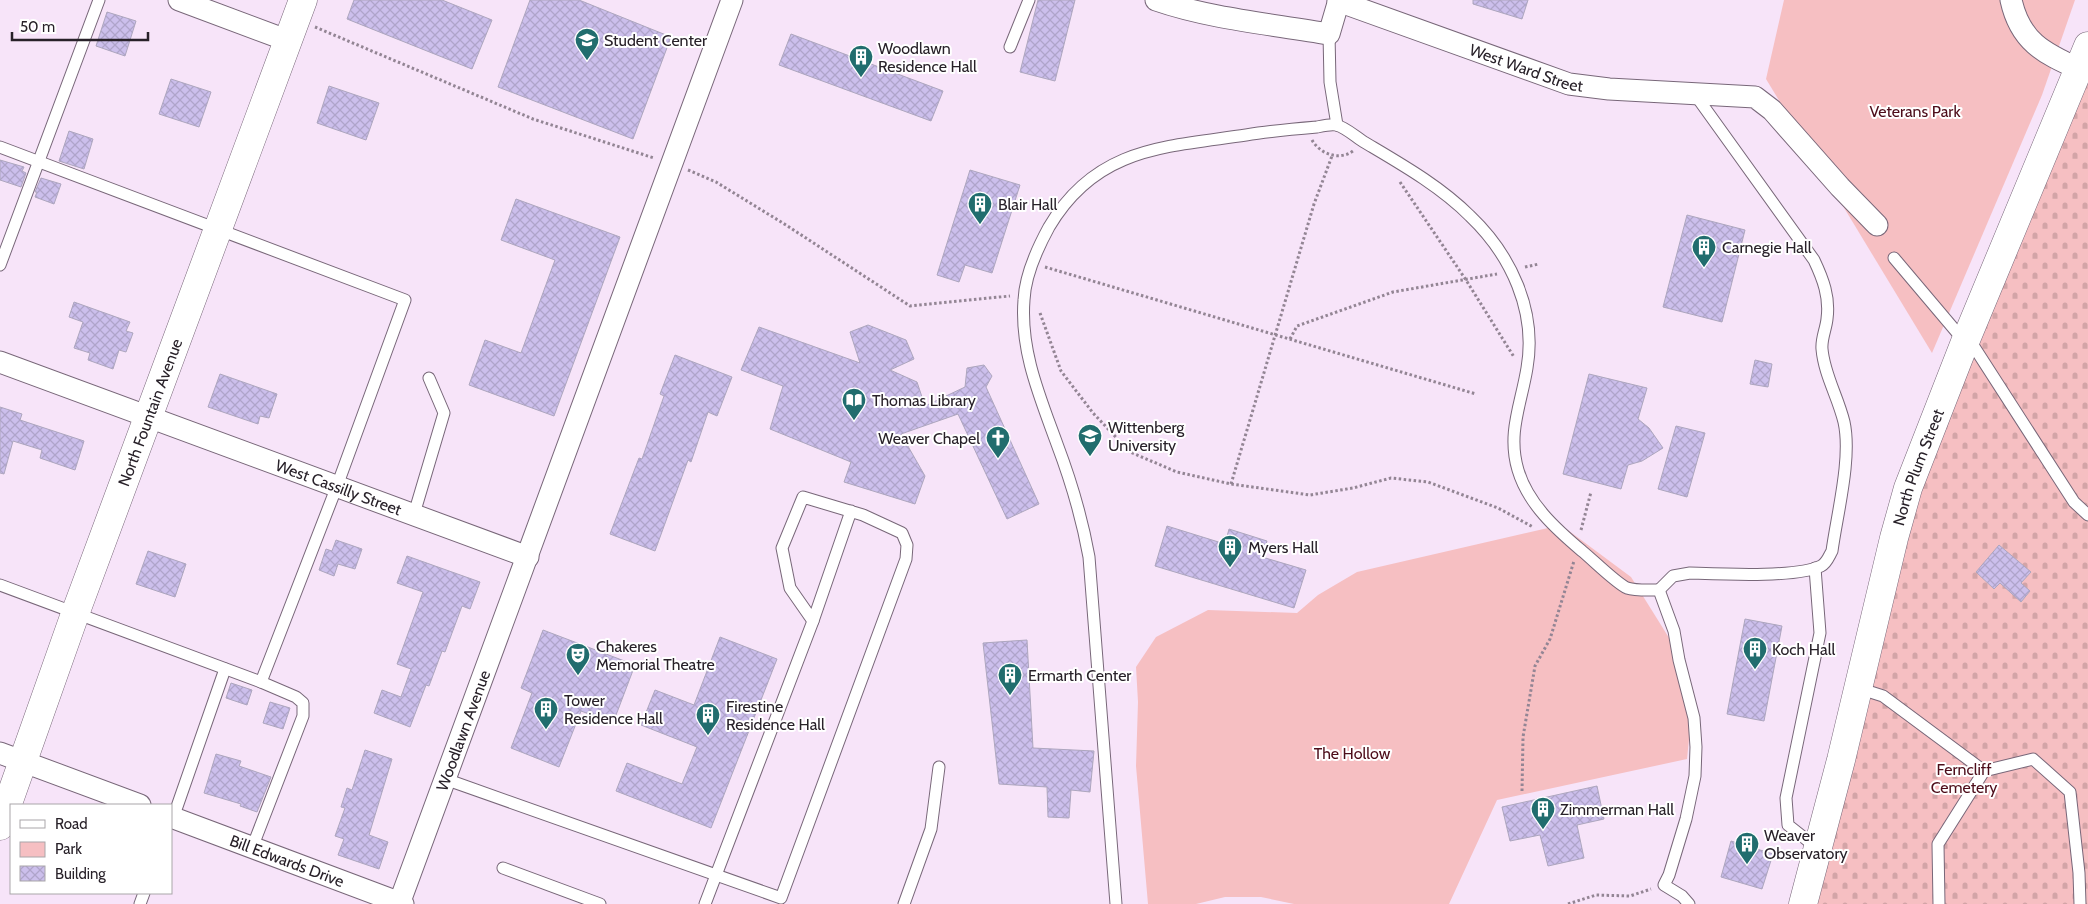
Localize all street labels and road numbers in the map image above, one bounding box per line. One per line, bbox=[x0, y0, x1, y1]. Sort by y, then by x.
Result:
street label: West Ward Street bbox=[1467, 40, 1585, 95]
street label: North Fountain Avenue bbox=[114, 336, 186, 489]
street label: North Plum Street bbox=[1888, 405, 1948, 528]
street label: West Cassilly Street bbox=[273, 455, 405, 519]
street label: Woodlawn Avenue bbox=[432, 667, 494, 793]
street label: Bill Edwards Drive bbox=[227, 830, 347, 891]

